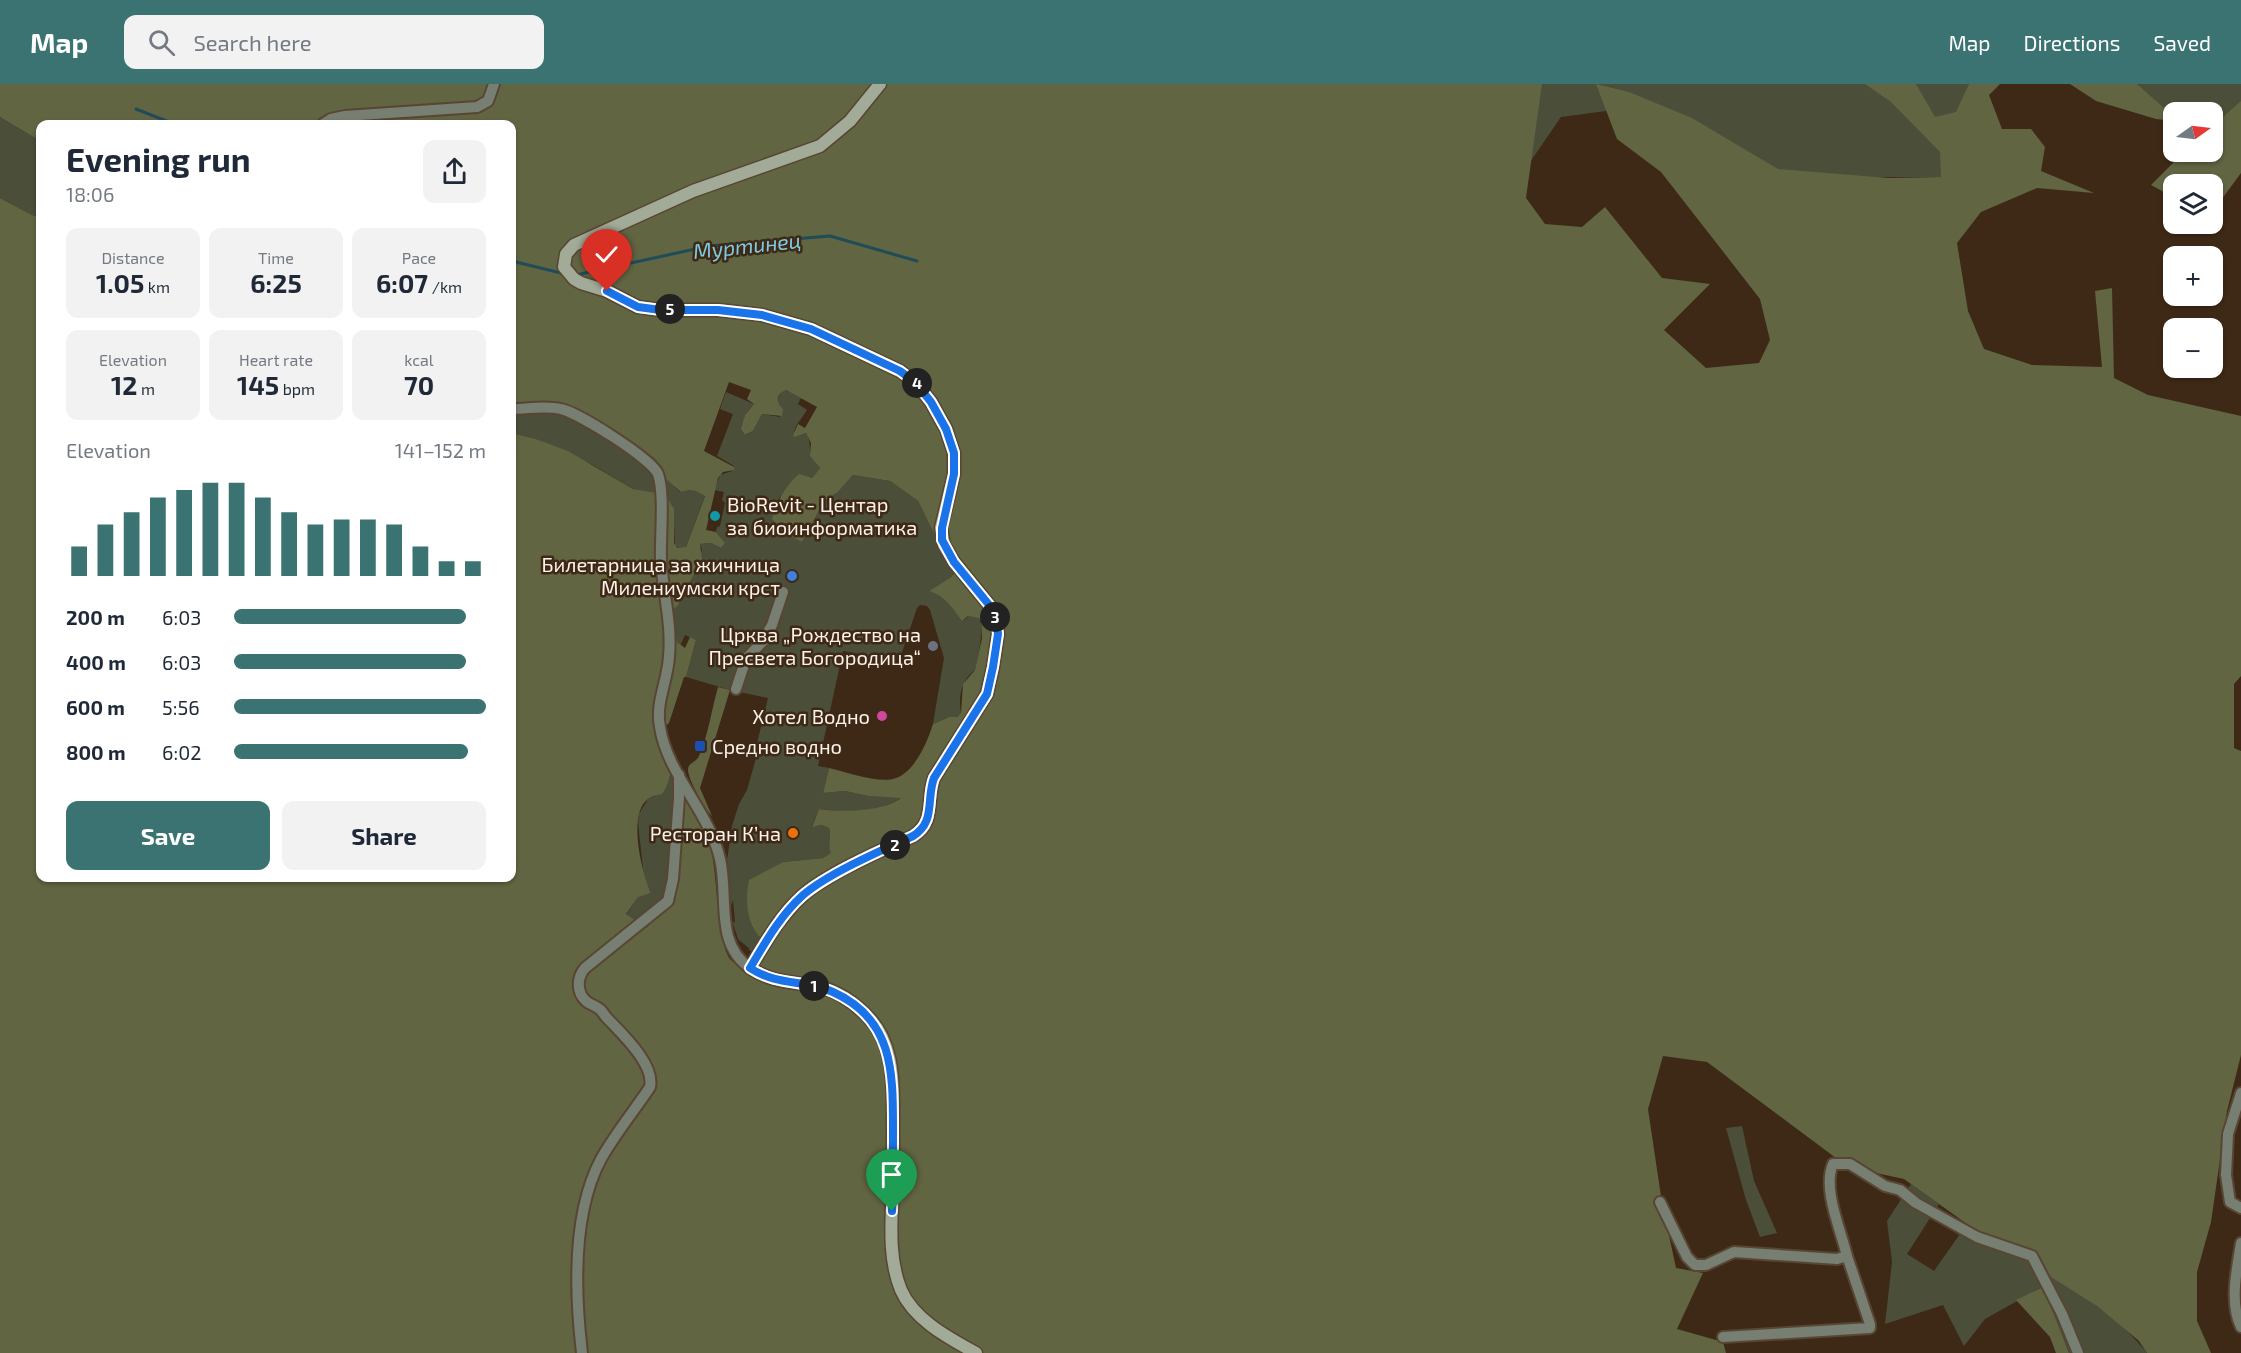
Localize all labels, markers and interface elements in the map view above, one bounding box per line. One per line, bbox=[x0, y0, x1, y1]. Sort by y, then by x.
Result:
search box bbox=[124, 15, 544, 69]
text: Map bbox=[30, 25, 88, 59]
icon: search bbox=[145, 26, 178, 59]
text: Search here bbox=[193, 29, 312, 55]
text: Map bbox=[1948, 30, 1991, 55]
text: Directions bbox=[2024, 30, 2120, 55]
text: Saved bbox=[2153, 30, 2211, 55]
north arrow bbox=[2163, 102, 2223, 162]
map controls bbox=[2163, 102, 2223, 378]
text: Evening run bbox=[66, 139, 251, 179]
button: share bbox=[423, 140, 486, 203]
button: layers bbox=[2163, 174, 2223, 234]
text: 18:06 bbox=[66, 182, 114, 206]
water label: Муртинец bbox=[692, 227, 802, 263]
pin bbox=[581, 229, 632, 291]
icon: check bbox=[590, 238, 623, 271]
button: + bbox=[2163, 246, 2223, 306]
text: Distance bbox=[101, 248, 165, 267]
text: Time bbox=[258, 248, 294, 267]
text: Pace bbox=[402, 248, 436, 267]
text: 1.05 bbox=[96, 267, 144, 298]
text: 6:25 bbox=[250, 267, 302, 298]
text: 6:07 bbox=[376, 267, 428, 298]
text: km bbox=[144, 277, 170, 296]
text: /km bbox=[428, 277, 462, 296]
pin: 5 bbox=[655, 294, 685, 324]
text: 5 bbox=[666, 299, 674, 318]
button: − bbox=[2163, 318, 2223, 378]
text: Elevation bbox=[99, 350, 167, 369]
text: Heart rate bbox=[239, 350, 313, 369]
text: kcal bbox=[404, 350, 434, 369]
pin: 4 bbox=[902, 368, 932, 398]
text: 12 bbox=[111, 369, 137, 400]
text: 145 bbox=[237, 369, 279, 400]
text: 70 bbox=[404, 369, 434, 400]
text: 4 bbox=[912, 373, 922, 392]
text: m bbox=[137, 379, 155, 398]
text: bpm bbox=[279, 379, 315, 398]
text: Elevation bbox=[66, 438, 151, 462]
text: 141–152 m bbox=[395, 438, 486, 462]
place label: BioRevit - Центар за биоинформатика bbox=[727, 492, 917, 539]
marker: BioRevit - Центар за биоинформатика bbox=[708, 509, 722, 523]
place label: Билетарница за жичница Милениумски крст bbox=[542, 552, 780, 600]
marker: Билетарница за жичница Милениумски крст bbox=[785, 569, 799, 583]
pin: 3 bbox=[980, 602, 1010, 632]
text: 200 m bbox=[66, 605, 125, 629]
text: 6:03 bbox=[162, 605, 201, 629]
text: 3 bbox=[990, 607, 1000, 626]
place label: Црква „Рождество на Пресвета Богородица“ bbox=[708, 622, 921, 669]
marker: Црква „Рождество на Пресвета Богородица“ bbox=[926, 639, 940, 653]
text: 400 m bbox=[66, 650, 126, 674]
text: 6:03 bbox=[162, 650, 201, 674]
text: 600 m bbox=[66, 695, 125, 719]
text: 5:56 bbox=[162, 695, 200, 719]
place label: Хотел Водно bbox=[752, 704, 870, 728]
marker: Хотел Водно bbox=[875, 709, 889, 723]
place label: Средно водно bbox=[712, 734, 842, 758]
marker: Средно водно bbox=[693, 739, 707, 753]
text: 800 m bbox=[66, 740, 126, 764]
text: 6:02 bbox=[162, 740, 201, 764]
button: Save bbox=[66, 801, 270, 870]
button: Share bbox=[282, 801, 486, 870]
place label: Ресторан К’на bbox=[650, 821, 781, 845]
marker: Ресторан К’на bbox=[786, 826, 800, 840]
pin: 2 bbox=[880, 830, 910, 860]
text: 2 bbox=[890, 835, 900, 854]
pin: 1 bbox=[799, 971, 829, 1001]
text: 1 bbox=[811, 976, 817, 995]
pin bbox=[866, 1149, 917, 1211]
icon: arrive bbox=[875, 1158, 908, 1191]

